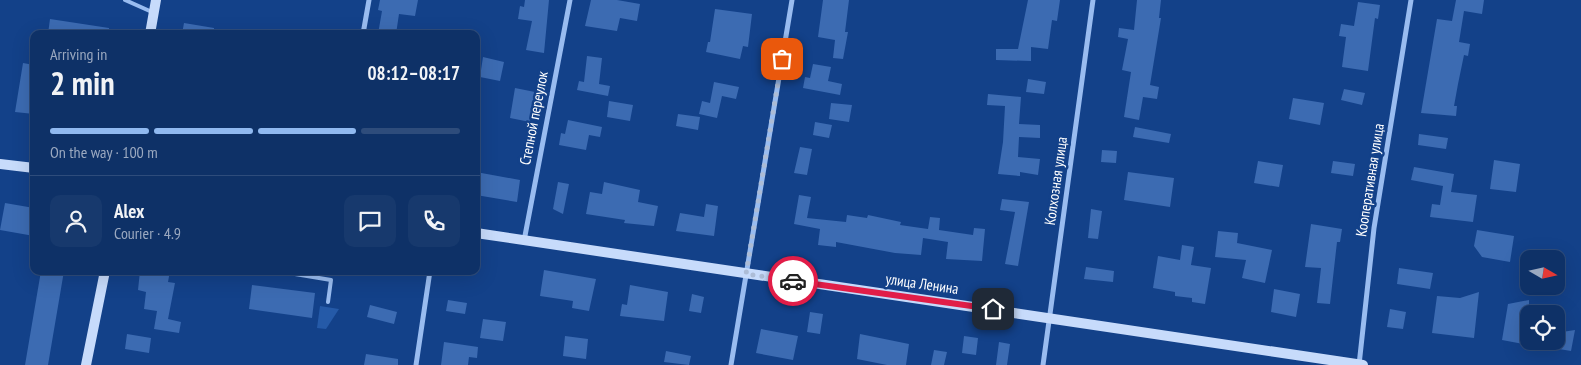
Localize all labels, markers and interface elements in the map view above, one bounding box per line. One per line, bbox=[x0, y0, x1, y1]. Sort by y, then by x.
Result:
pin bbox=[761, 38, 803, 80]
text: Arriving in bbox=[50, 44, 107, 64]
icon: bag bbox=[768, 45, 796, 73]
text: 08:12–08:17 bbox=[367, 61, 460, 85]
text: 2 min bbox=[50, 62, 115, 104]
street label: Степной переулок bbox=[515, 69, 552, 166]
street label: Кооперативная улица bbox=[1351, 122, 1388, 238]
street label: Колхозная улица bbox=[1040, 135, 1071, 226]
text: On the way · 100 m bbox=[50, 142, 158, 162]
button: person bbox=[50, 195, 102, 247]
button: chat bbox=[344, 195, 396, 247]
button: phone bbox=[408, 195, 460, 247]
text: Alex bbox=[114, 199, 144, 223]
text: Courier · 4.9 bbox=[114, 223, 181, 243]
north arrow bbox=[1520, 250, 1565, 295]
map controls bbox=[1520, 250, 1565, 350]
courier bbox=[768, 256, 818, 306]
icon: car bbox=[779, 267, 807, 295]
street label: улица Ленина bbox=[884, 269, 960, 298]
pin bbox=[972, 288, 1014, 330]
icon: home bbox=[979, 295, 1007, 323]
button: locate bbox=[1520, 305, 1565, 350]

